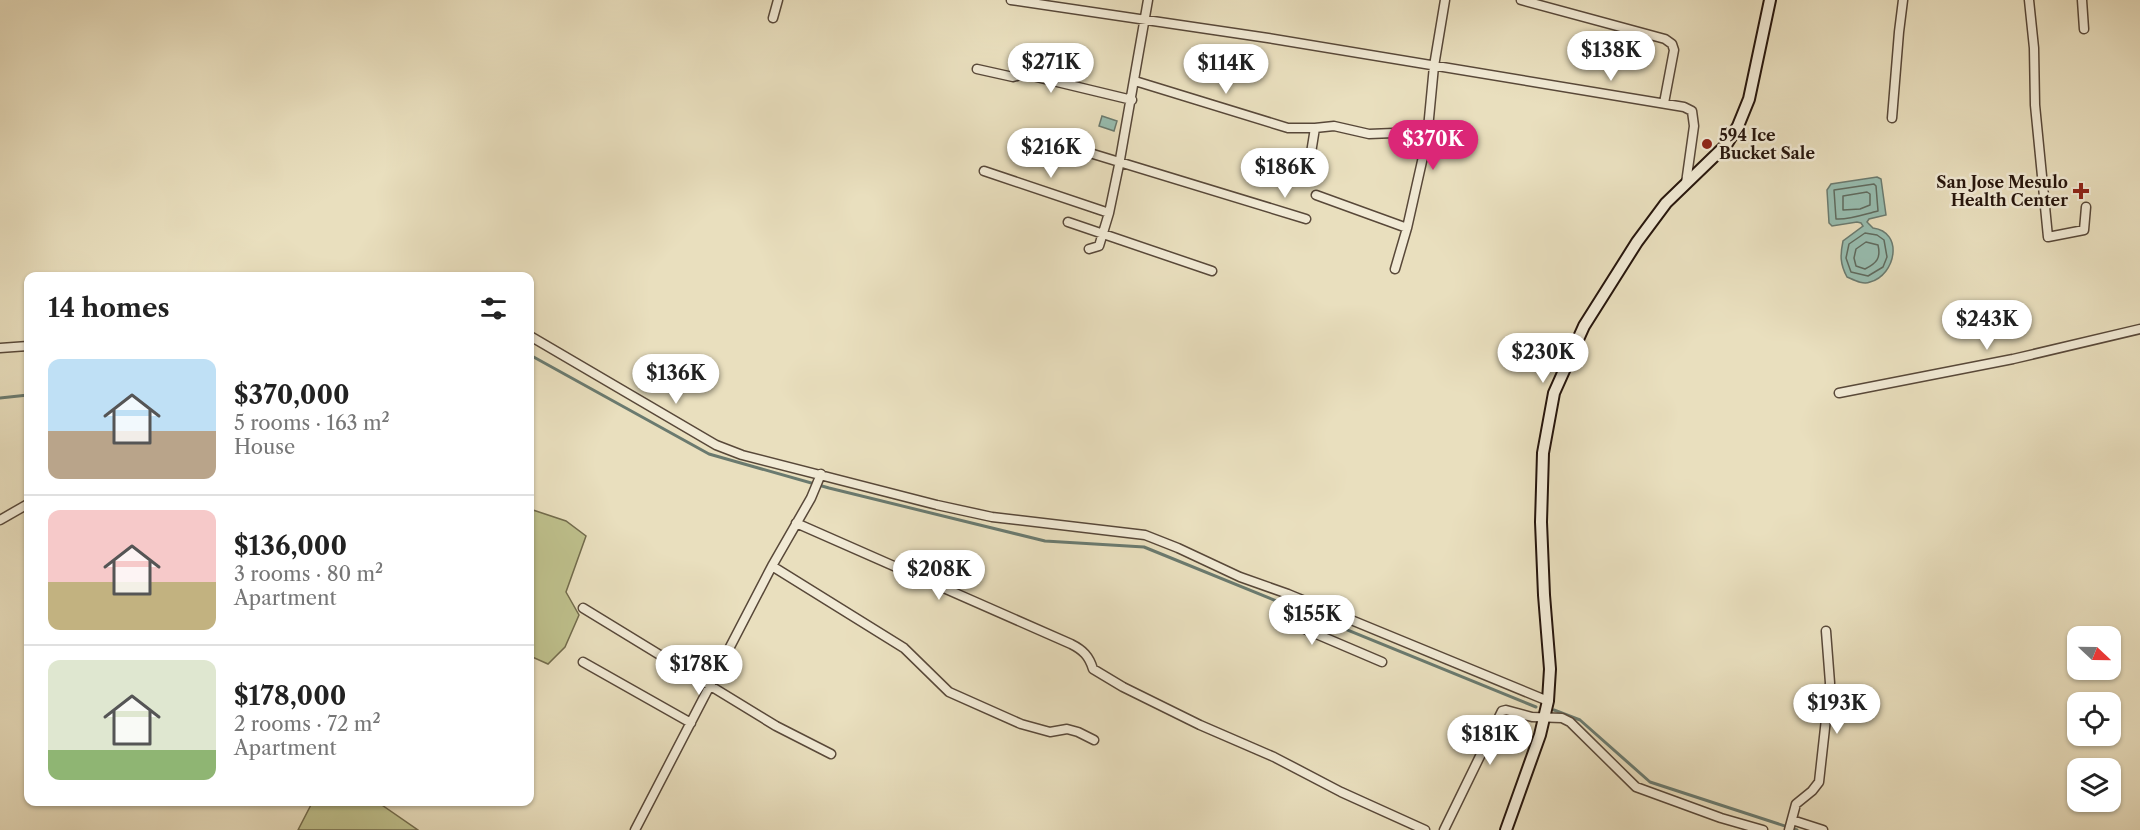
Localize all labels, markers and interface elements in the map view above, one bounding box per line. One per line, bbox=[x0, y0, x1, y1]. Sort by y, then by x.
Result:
pin: $138K bbox=[1569, 31, 1653, 82]
text: $138K bbox=[1581, 38, 1641, 62]
pin: $271K bbox=[1009, 43, 1093, 94]
pin: $114K bbox=[1184, 44, 1268, 95]
text: $271K bbox=[1022, 50, 1080, 74]
text: $114K bbox=[1198, 51, 1255, 75]
pin: $370K bbox=[1391, 120, 1475, 171]
place label: 594 Ice Bucket Sale bbox=[1719, 125, 1815, 163]
text: $370K bbox=[1402, 127, 1464, 151]
pin: $216K bbox=[1009, 128, 1093, 179]
text: $216K bbox=[1021, 135, 1081, 159]
marker: 594 Ice Bucket Sale bbox=[1700, 137, 1714, 151]
pin: $186K bbox=[1243, 148, 1327, 199]
text: $186K bbox=[1255, 155, 1315, 179]
place label: San Jose Mesulo Health Center bbox=[1936, 172, 2068, 210]
marker: San Jose Mesulo Health Center bbox=[2072, 182, 2090, 200]
text: 14 homes bbox=[48, 292, 170, 324]
icon: filters bbox=[477, 292, 510, 325]
pin: $243K bbox=[1945, 300, 2029, 351]
text: $243K bbox=[1956, 307, 2018, 331]
pin: $230K bbox=[1501, 333, 1585, 384]
text: $230K bbox=[1512, 340, 1575, 364]
pin: $136K bbox=[634, 354, 718, 405]
text: $136K bbox=[646, 361, 706, 385]
text: $370,000 bbox=[234, 379, 350, 411]
icon: home bbox=[96, 383, 168, 455]
text: 5 rooms · 163 m² bbox=[234, 411, 390, 435]
text: House bbox=[234, 435, 295, 459]
text: $136,000 bbox=[234, 530, 347, 562]
icon: home bbox=[96, 534, 168, 606]
pin: $208K bbox=[897, 550, 981, 601]
text: $208K bbox=[907, 557, 971, 581]
text: 3 rooms · 80 m² bbox=[234, 562, 383, 586]
text: Apartment bbox=[234, 586, 337, 610]
pin: $155K bbox=[1270, 595, 1354, 646]
text: $155K bbox=[1283, 602, 1341, 626]
north arrow bbox=[2067, 626, 2121, 680]
map controls bbox=[2067, 626, 2121, 812]
pin: $178K bbox=[657, 645, 741, 696]
text: $178K bbox=[670, 652, 728, 676]
text: $178,000 bbox=[234, 680, 346, 712]
icon: home bbox=[96, 684, 168, 756]
pin: $193K bbox=[1795, 684, 1879, 735]
text: $193K bbox=[1807, 691, 1867, 715]
button: locate bbox=[2067, 692, 2121, 746]
text: 2 rooms · 72 m² bbox=[234, 712, 381, 736]
pin: $181K bbox=[1448, 715, 1532, 766]
text: $181K bbox=[1461, 722, 1519, 746]
text: Apartment bbox=[234, 736, 337, 760]
button: layers bbox=[2067, 758, 2121, 812]

